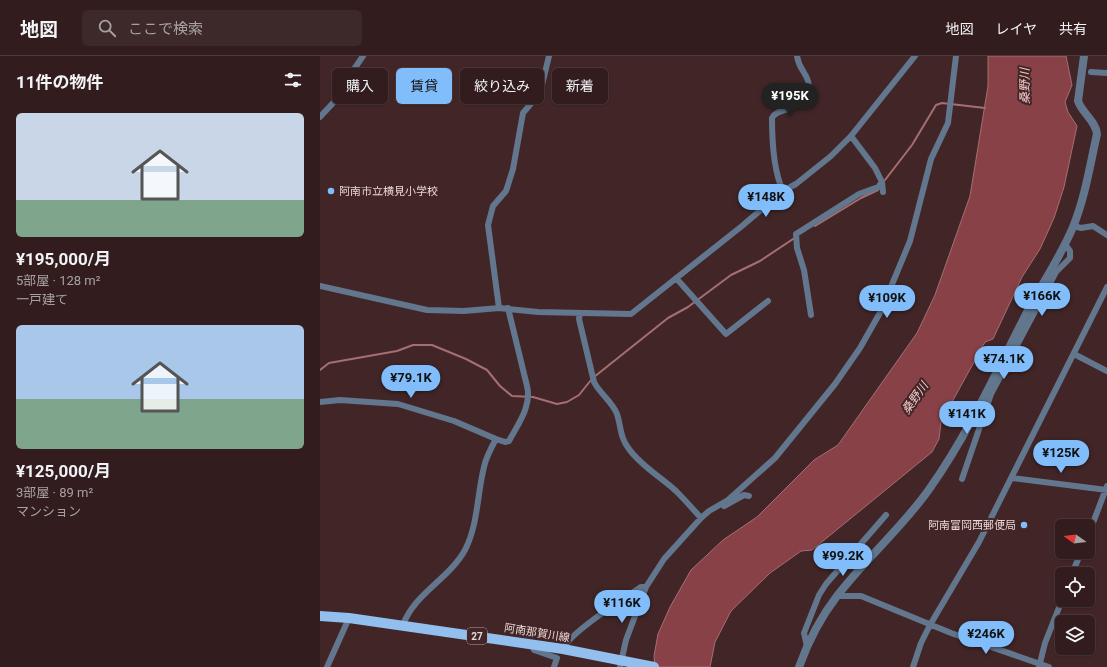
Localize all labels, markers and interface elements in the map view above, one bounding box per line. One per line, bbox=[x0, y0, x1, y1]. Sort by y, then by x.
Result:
search box bbox=[82, 10, 362, 46]
icon: search bbox=[96, 17, 118, 39]
text: 地図 bbox=[20, 18, 58, 41]
text: ここで検索 bbox=[128, 20, 203, 38]
text: 地図 bbox=[945, 21, 973, 37]
text: レイヤ bbox=[995, 21, 1037, 37]
text: 共有 bbox=[1059, 21, 1087, 37]
water label: 桑野川 bbox=[1018, 66, 1032, 104]
chip: 購入 bbox=[332, 68, 388, 104]
chip: 賃貸 bbox=[396, 68, 452, 104]
chip: 絞り込み bbox=[460, 68, 544, 104]
chip: 新着 bbox=[552, 68, 608, 104]
icon: filters bbox=[282, 69, 304, 91]
text: 11件の物件 bbox=[16, 72, 104, 92]
pin: ¥195K bbox=[762, 83, 818, 117]
text: ¥195K bbox=[771, 88, 809, 103]
icon: home bbox=[124, 139, 196, 211]
pin: ¥148K bbox=[738, 184, 794, 218]
place label: 阿南市立横見小学校 bbox=[339, 185, 438, 198]
marker: 阿南市立横見小学校 bbox=[326, 186, 336, 196]
text: ¥148K bbox=[747, 189, 785, 204]
text: ¥195,000/月 bbox=[16, 249, 111, 269]
text: 5部屋 · 128 m² bbox=[16, 273, 100, 288]
pin: ¥166K bbox=[1014, 283, 1070, 317]
pin: ¥109K bbox=[859, 285, 915, 319]
text: ¥166K bbox=[1023, 288, 1061, 303]
text: ¥109K bbox=[868, 290, 906, 305]
text: 一戸建て bbox=[16, 292, 68, 307]
pin: ¥74.1K bbox=[971, 346, 1037, 380]
icon: home bbox=[124, 351, 196, 423]
text: ¥74.1K bbox=[983, 351, 1025, 366]
pin: ¥79.1K bbox=[378, 365, 444, 399]
text: ¥79.1K bbox=[390, 370, 432, 385]
water label: 桑野川 bbox=[899, 378, 932, 417]
pin: ¥141K bbox=[939, 401, 995, 435]
text: ¥141K bbox=[948, 406, 986, 421]
pin: ¥125K bbox=[1033, 440, 1089, 474]
text: ¥125K bbox=[1042, 445, 1080, 460]
text: ¥125,000/月 bbox=[16, 461, 111, 481]
text: 3部屋 · 89 m² bbox=[16, 485, 93, 500]
text: マンション bbox=[16, 504, 81, 519]
place label: 阿南富岡西郵便局 bbox=[928, 519, 1016, 532]
north arrow bbox=[1055, 519, 1095, 559]
map controls bbox=[1055, 519, 1095, 655]
marker: 阿南富岡西郵便局 bbox=[1019, 520, 1029, 530]
pin: ¥99.2K bbox=[810, 543, 876, 577]
text: ¥99.2K bbox=[822, 548, 864, 563]
button: locate bbox=[1055, 567, 1095, 607]
pin: ¥116K bbox=[594, 590, 650, 624]
text: ¥116K bbox=[603, 595, 641, 610]
button: layers bbox=[1055, 615, 1095, 655]
street label: 阿南那賀川線 bbox=[503, 621, 571, 645]
pin: ¥246K bbox=[958, 621, 1014, 655]
text: ¥246K bbox=[967, 626, 1005, 641]
road number: 27 bbox=[467, 628, 487, 644]

